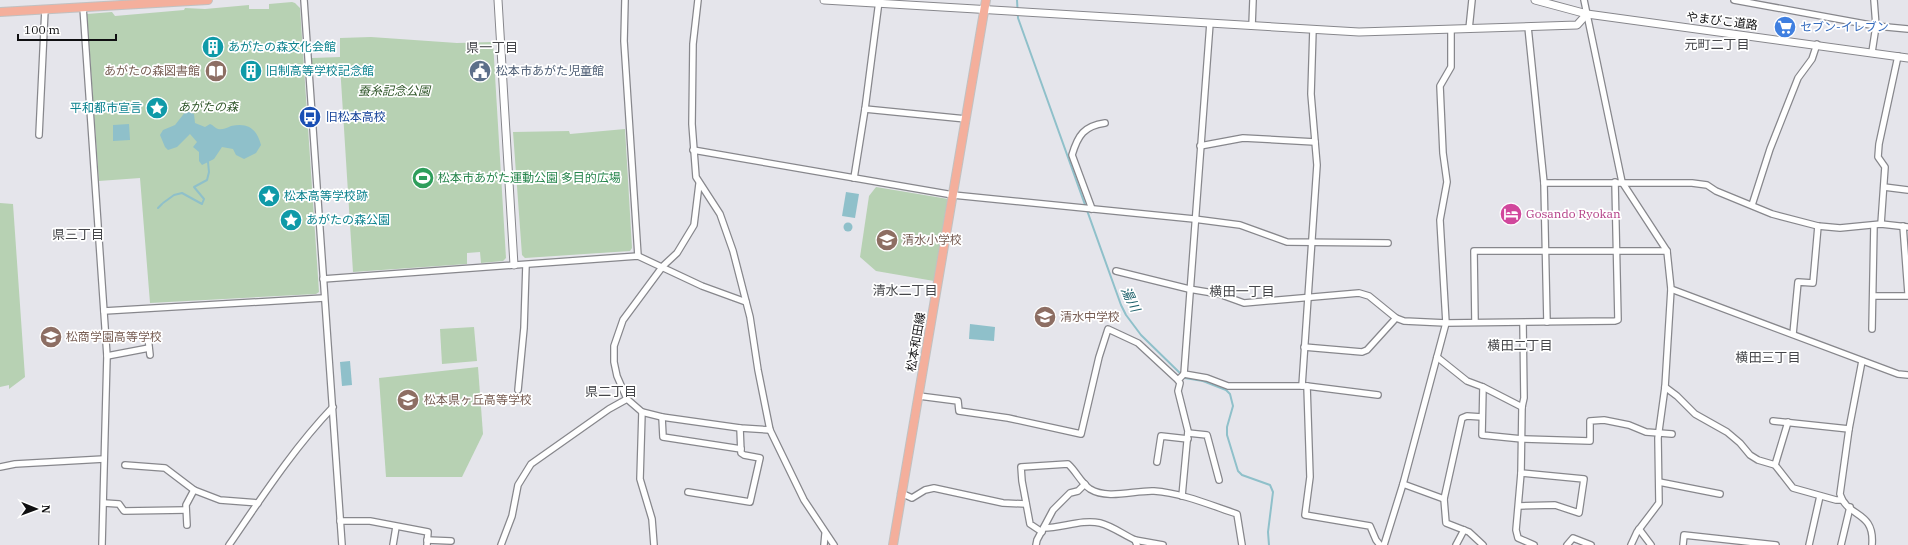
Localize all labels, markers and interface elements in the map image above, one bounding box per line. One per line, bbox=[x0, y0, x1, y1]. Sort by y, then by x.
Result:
street label: やまびこ道路 bbox=[1685, 9, 1759, 32]
supermarket icon: セブン-イレブン bbox=[1772, 14, 1798, 40]
scale bar bbox=[18, 16, 116, 42]
place label: セブン-イレブン bbox=[1800, 19, 1889, 34]
text: 100 m bbox=[24, 22, 60, 37]
building icon: あがたの森文化会館 bbox=[200, 34, 226, 60]
district label: 元町二丁目 bbox=[1684, 36, 1750, 53]
place label: あがたの森文化会館 bbox=[228, 39, 336, 54]
district label: 県一丁目 bbox=[466, 39, 518, 56]
library icon: あがたの森図書館 bbox=[203, 58, 229, 84]
building icon: 旧制高等学校記念館 bbox=[238, 58, 264, 84]
public building icon: 松本市あがた児童館 bbox=[467, 58, 493, 84]
place label: あがたの森図書館 bbox=[104, 63, 200, 78]
place label: 旧制高等学校記念館 bbox=[266, 63, 374, 78]
place label: 松本市あがた児童館 bbox=[496, 63, 604, 78]
park label: 蚕糸記念公園 bbox=[358, 83, 432, 98]
place icon: 平和都市宣言 bbox=[144, 95, 170, 121]
park label: あがたの森 bbox=[178, 99, 239, 114]
place label: 平和都市宣言 bbox=[70, 100, 142, 115]
bus stop icon: 旧松本高校 bbox=[297, 104, 323, 130]
place label: 旧松本高校 bbox=[326, 109, 386, 124]
sports icon: 松本市あがた運動公園 多目的広場 bbox=[410, 165, 436, 191]
place label: 松本市あがた運動公園 多目的広場 bbox=[438, 170, 621, 185]
place icon: 松本高等学校跡 bbox=[256, 183, 282, 209]
place label: 松本高等学校跡 bbox=[284, 188, 368, 203]
hotel icon: Gosando Ryokan bbox=[1498, 201, 1524, 227]
place label: Gosando Ryokan bbox=[1526, 206, 1621, 221]
place icon: あがたの森公園 bbox=[278, 207, 304, 233]
place label: あがたの森公園 bbox=[306, 212, 390, 227]
district label: 県三丁目 bbox=[52, 226, 104, 243]
school or university icon: 清水小学校 bbox=[874, 227, 900, 253]
place label: 清水小学校 bbox=[902, 232, 962, 247]
district label: 清水二丁目 bbox=[872, 282, 938, 299]
district label: 横田一丁目 bbox=[1209, 283, 1275, 300]
water label: 湯川 bbox=[1117, 284, 1145, 316]
school or university icon: 清水中学校 bbox=[1032, 304, 1058, 330]
place label: 清水中学校 bbox=[1060, 309, 1120, 324]
street label: 松本和田線 bbox=[903, 311, 928, 373]
school or university icon: 松商学園高等学校 bbox=[38, 324, 64, 350]
place label: 松商学園高等学校 bbox=[66, 329, 162, 344]
district label: 横田二丁目 bbox=[1487, 337, 1553, 354]
district label: 横田三丁目 bbox=[1735, 349, 1801, 366]
district label: 県二丁目 bbox=[585, 383, 637, 400]
school or university icon: 松本県ヶ丘高等学校 bbox=[395, 387, 421, 413]
place label: 松本県ヶ丘高等学校 bbox=[424, 392, 532, 407]
north arrow bbox=[16, 489, 56, 529]
text: N bbox=[39, 505, 53, 514]

